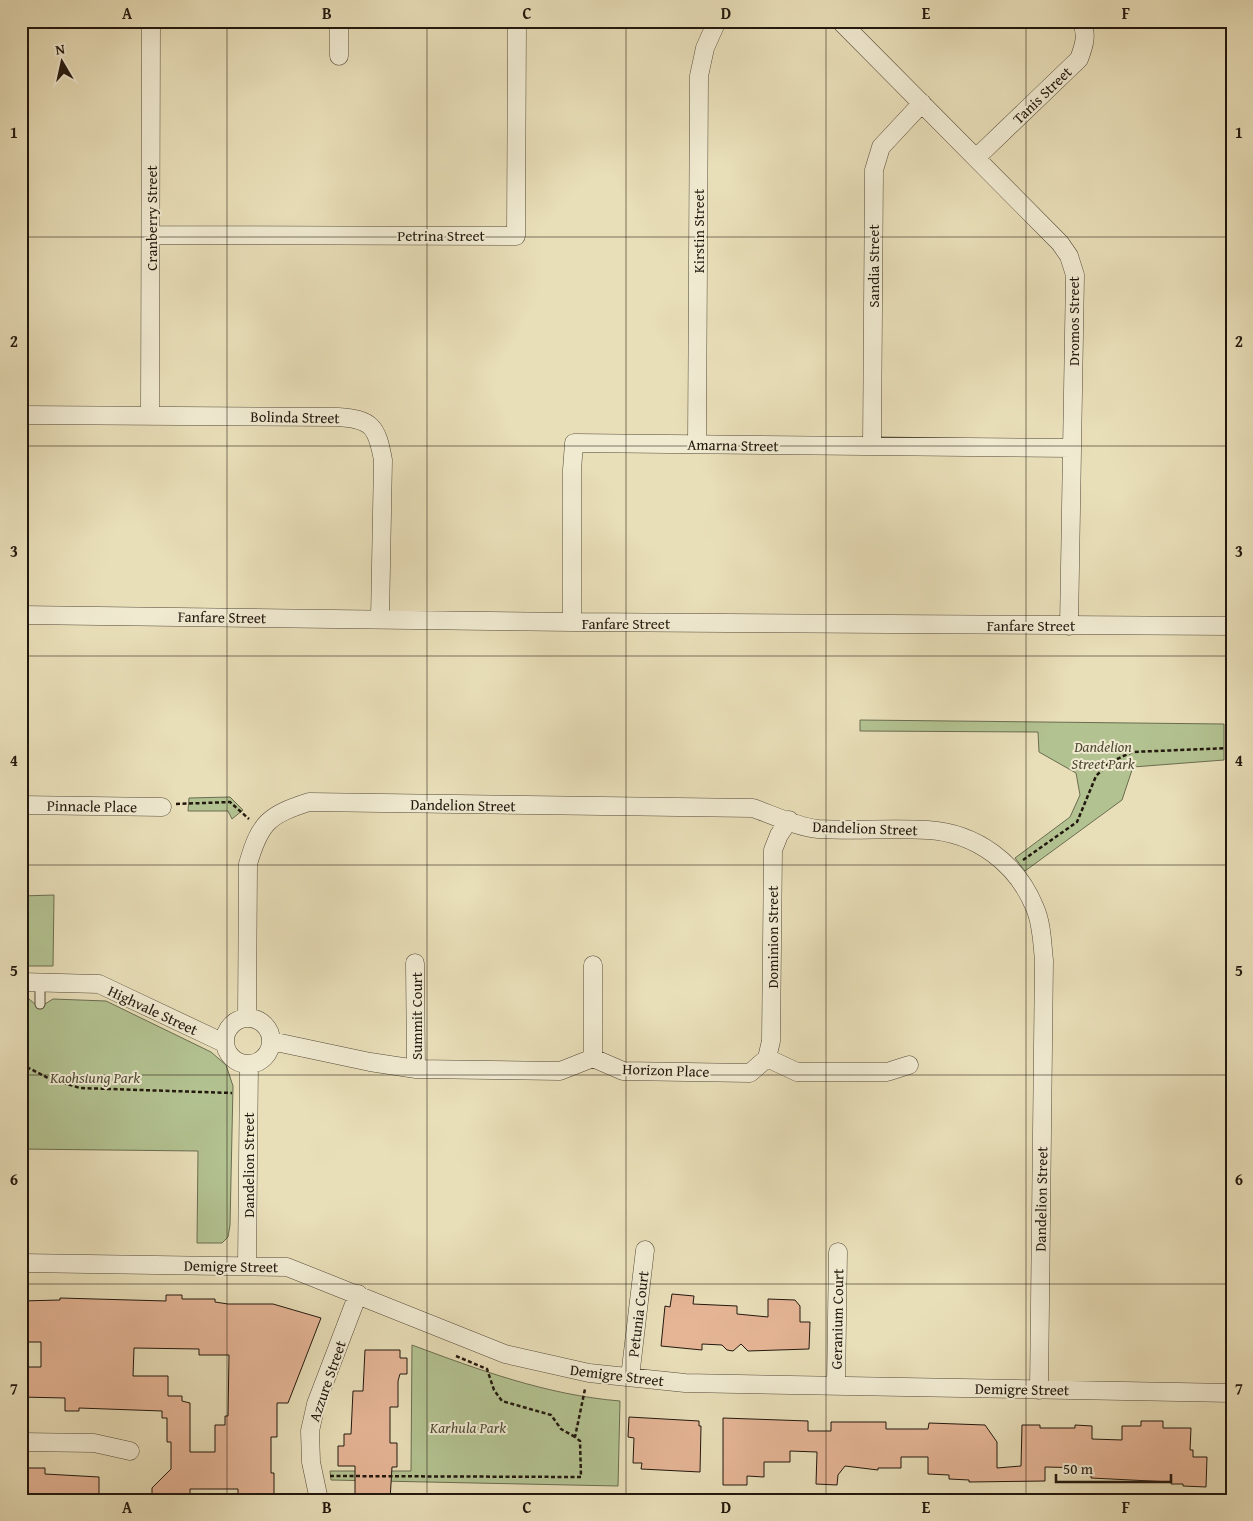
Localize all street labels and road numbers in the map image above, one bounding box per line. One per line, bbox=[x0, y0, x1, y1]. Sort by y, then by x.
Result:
street label: Tanis Street bbox=[1008, 61, 1077, 129]
street label: Cranberry Street bbox=[141, 165, 162, 271]
street label: Kirstin Street bbox=[688, 188, 709, 273]
street label: Sandia Street bbox=[863, 224, 884, 308]
street label: Petrina Street bbox=[397, 225, 485, 246]
street label: Dromos Street bbox=[1063, 275, 1084, 366]
street label: Bolinda Street bbox=[250, 406, 341, 428]
street label: Amarna Street bbox=[687, 434, 780, 456]
street label: Fanfare Street bbox=[178, 606, 267, 628]
street label: Fanfare Street bbox=[582, 613, 671, 634]
street label: Fanfare Street bbox=[987, 615, 1076, 636]
street label: Dandelion Street bbox=[410, 794, 517, 816]
street label: Pinnacle Place bbox=[47, 795, 137, 817]
street label: Dandelion Street bbox=[812, 816, 919, 840]
street label: Dominion Street bbox=[762, 885, 783, 989]
street label: Summit Court bbox=[406, 971, 427, 1060]
street label: Highvale Street bbox=[105, 980, 202, 1040]
street label: Horizon Place bbox=[622, 1058, 710, 1082]
street label: Dandelion Street bbox=[238, 1112, 259, 1218]
street label: Dandelion Street bbox=[1030, 1145, 1052, 1252]
street label: Demigre Street bbox=[184, 1255, 279, 1277]
street label: Geranium Court bbox=[826, 1268, 848, 1370]
street label: Petunia Court bbox=[622, 1269, 654, 1358]
street label: Azzure Street bbox=[303, 1337, 351, 1424]
street label: Demigre Street bbox=[569, 1359, 666, 1391]
street label: Demigre Street bbox=[975, 1378, 1070, 1400]

